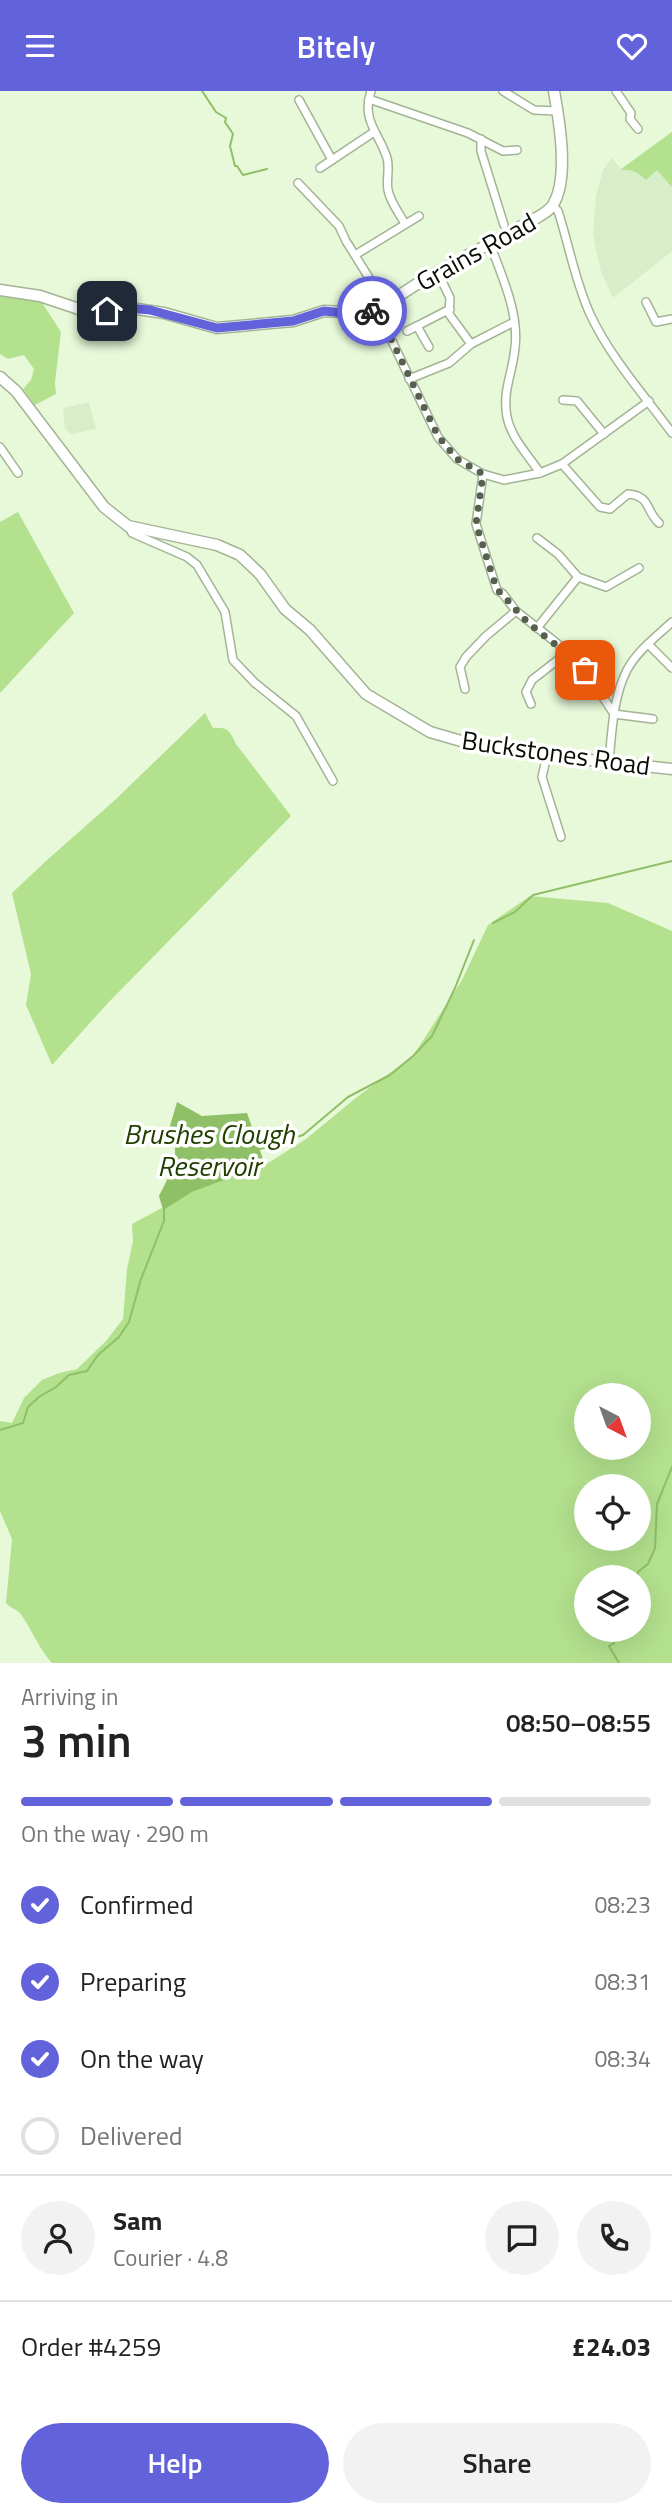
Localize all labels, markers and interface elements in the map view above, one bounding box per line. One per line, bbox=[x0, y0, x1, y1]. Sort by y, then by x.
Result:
text: Bitely bbox=[297, 22, 375, 70]
icon: menu bbox=[21, 27, 59, 65]
icon: heart bbox=[613, 27, 651, 65]
street label: Grains Road bbox=[409, 203, 543, 301]
courier bbox=[337, 276, 407, 346]
pin bbox=[77, 281, 137, 341]
icon: home bbox=[88, 292, 126, 330]
icon: bike bbox=[353, 292, 391, 330]
pin bbox=[555, 640, 615, 700]
icon: bag bbox=[566, 651, 604, 689]
street label: Buckstones Road bbox=[459, 720, 653, 785]
water label: Brushes Clough Reservoir bbox=[123, 1112, 296, 1187]
north arrow bbox=[574, 1383, 651, 1459]
map controls bbox=[574, 1383, 651, 1642]
button: locate bbox=[574, 1474, 651, 1551]
button: layers bbox=[574, 1565, 651, 1642]
text: Arriving in bbox=[21, 1679, 118, 1714]
text: 08:50–08:55 bbox=[506, 1703, 651, 1742]
text: 3 min bbox=[21, 1705, 132, 1775]
text: On the way · 290 m bbox=[21, 1816, 209, 1851]
text: Confirmed bbox=[80, 1885, 194, 1924]
icon: check bbox=[21, 1886, 59, 1924]
text: 08:23 bbox=[594, 1887, 651, 1922]
text: Preparing bbox=[80, 1962, 186, 2001]
icon: check bbox=[21, 1963, 59, 2001]
text: 08:31 bbox=[594, 1964, 651, 1999]
text: On the way bbox=[80, 2039, 204, 2078]
icon: check bbox=[21, 2040, 59, 2078]
text: 08:34 bbox=[594, 2041, 651, 2076]
text: Delivered bbox=[80, 2116, 183, 2155]
button: person bbox=[21, 2201, 95, 2275]
text: Sam bbox=[113, 2201, 162, 2240]
button: chat bbox=[485, 2201, 559, 2275]
button: phone bbox=[577, 2201, 651, 2275]
text: Courier · 4.8 bbox=[113, 2240, 228, 2275]
text: Order #4259 bbox=[21, 2327, 161, 2366]
text: £24.03 bbox=[572, 2327, 651, 2366]
button: Help bbox=[21, 2423, 329, 2503]
button: Share bbox=[343, 2423, 651, 2503]

